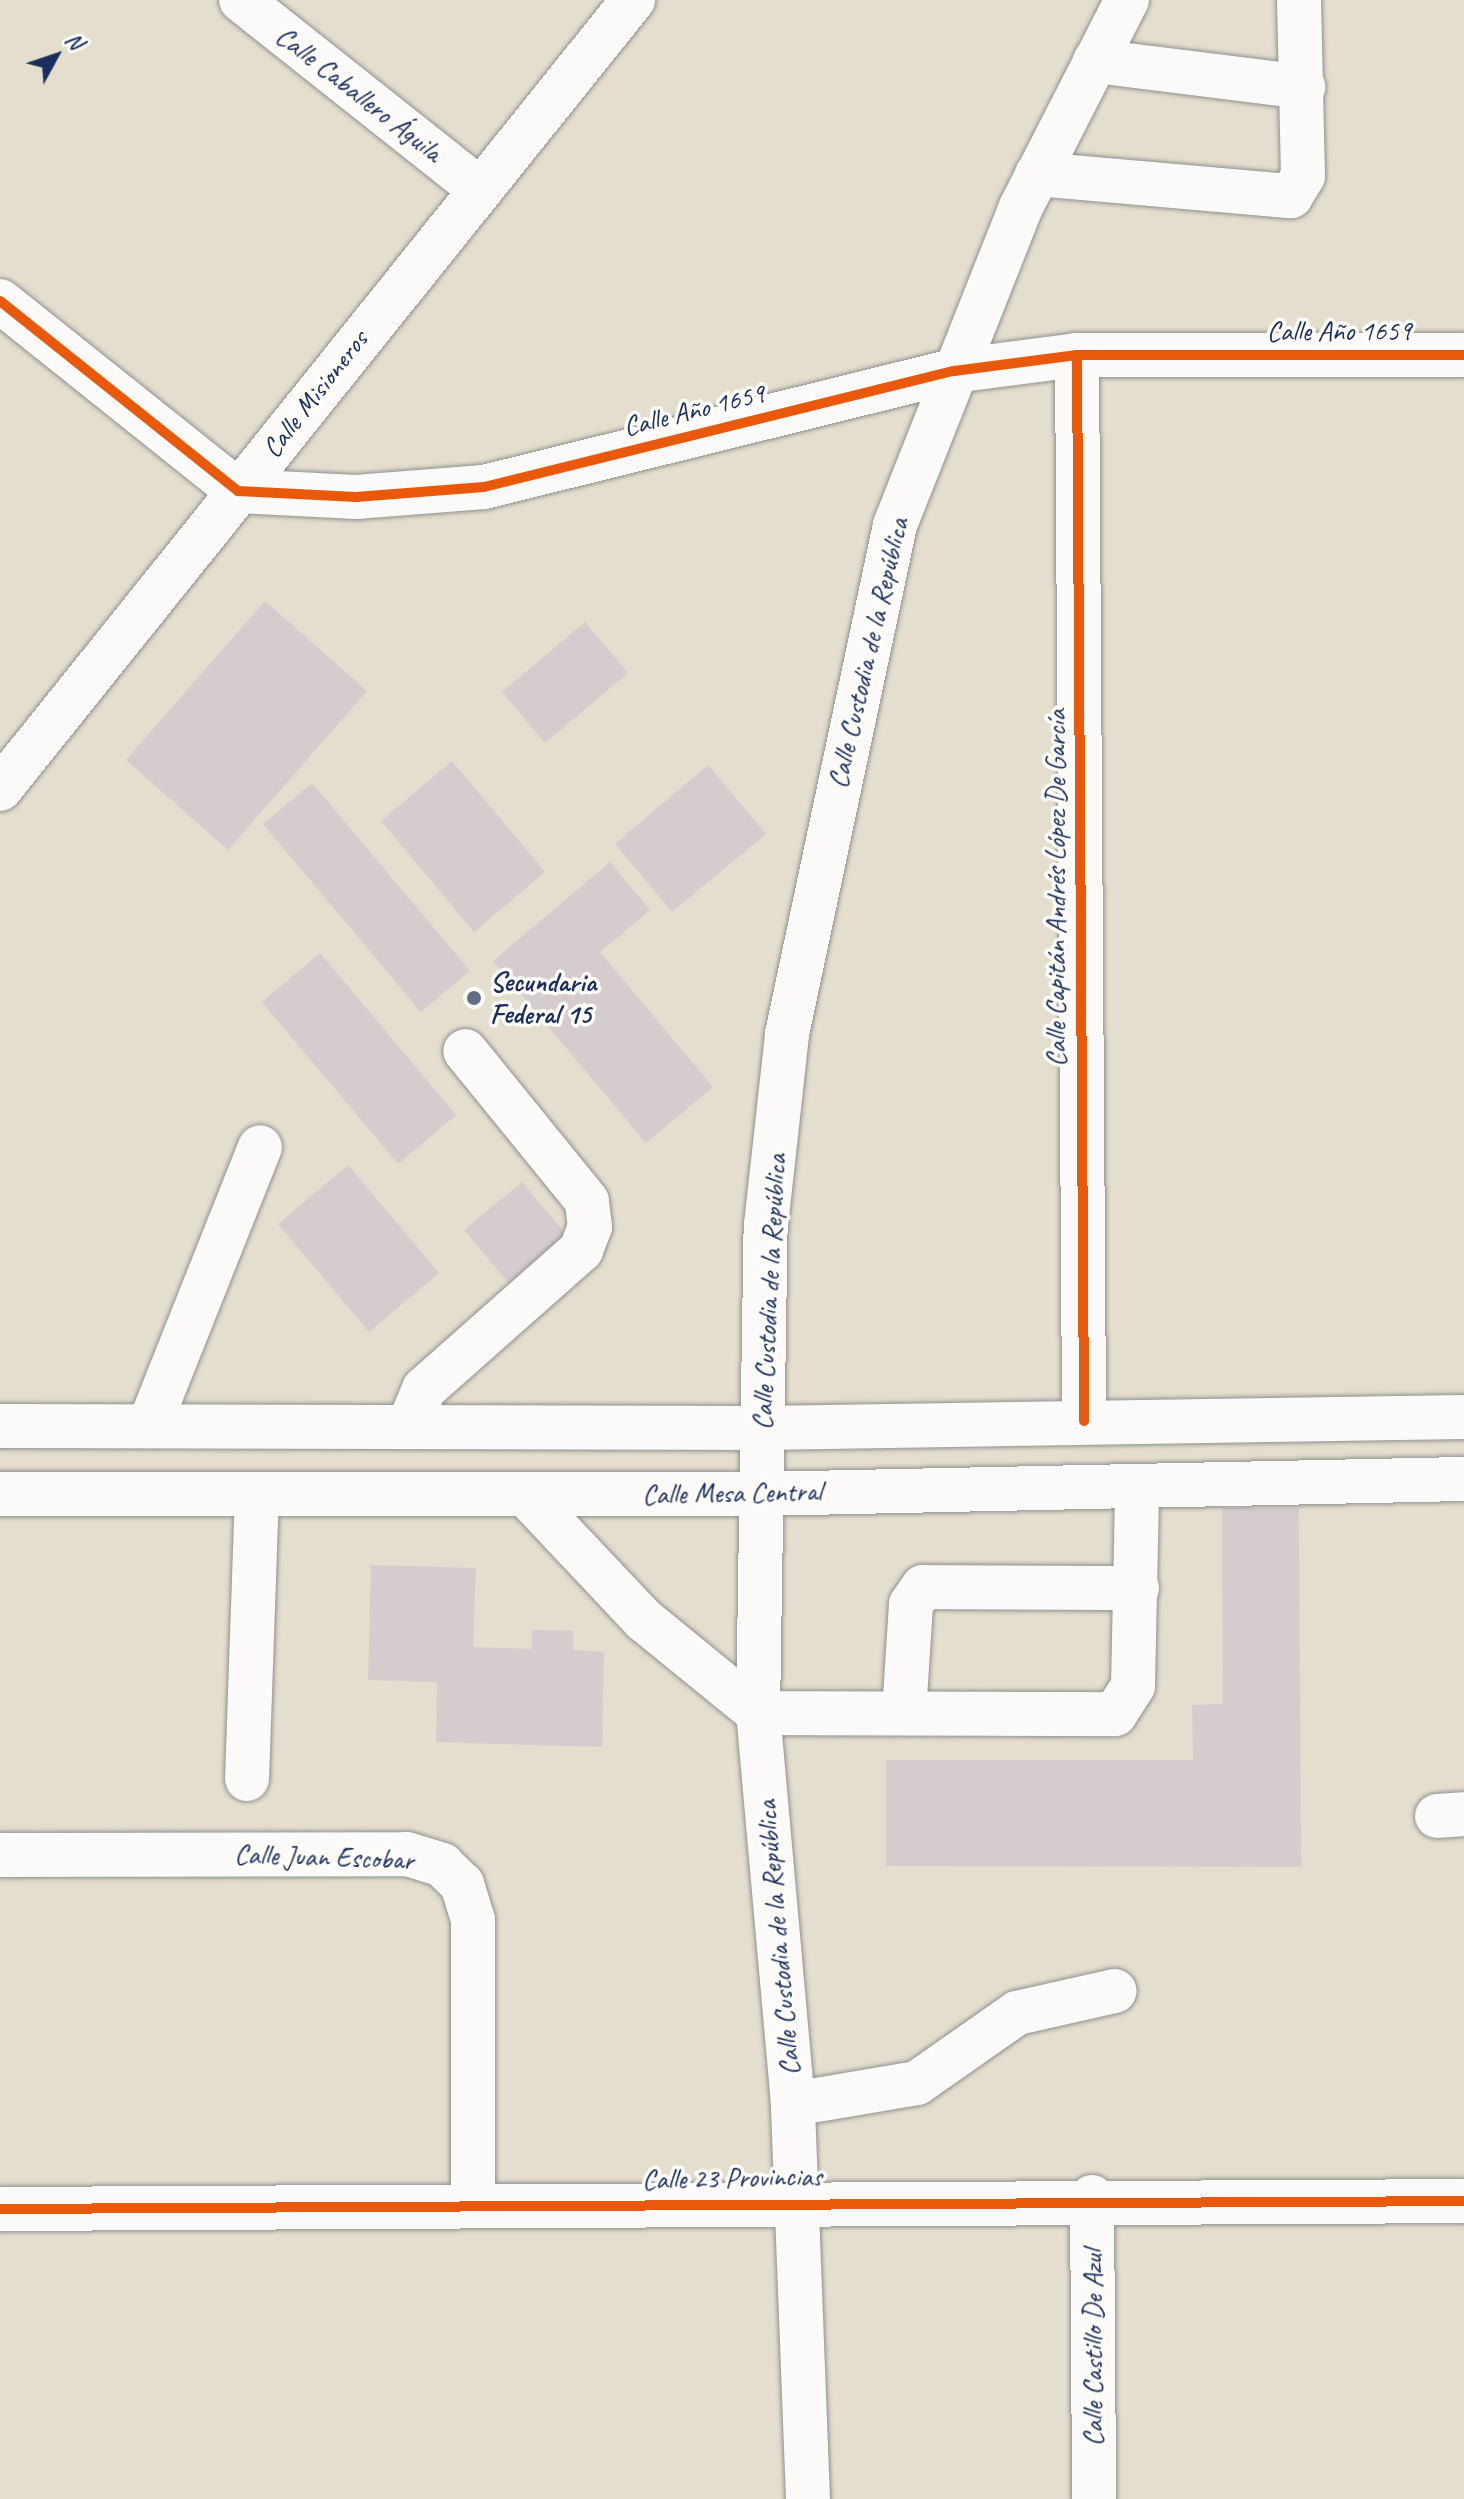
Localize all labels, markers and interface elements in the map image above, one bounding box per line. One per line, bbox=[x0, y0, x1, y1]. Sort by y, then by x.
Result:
north arrow bbox=[16, 16, 96, 96]
street label: Calle Caballero Águila bbox=[270, 19, 448, 169]
text: N bbox=[59, 26, 89, 55]
street label: Calle Año 1659 bbox=[1267, 314, 1411, 348]
street label: Calle Misioneros bbox=[255, 324, 375, 464]
street label: Calle Año 1659 bbox=[620, 376, 768, 444]
street label: Calle Custodia de la República bbox=[820, 514, 916, 792]
street label: Calle Capitán Andrés López De García bbox=[1039, 709, 1073, 1067]
place label: Secundaria Federal 15 bbox=[490, 965, 596, 1031]
marker: Secundaria Federal 15 bbox=[465, 989, 483, 1007]
street label: Calle Custodia de la República bbox=[745, 1153, 793, 1431]
street label: Calle Mesa Central bbox=[643, 1475, 821, 1511]
street label: Calle Custodia de la República bbox=[749, 1798, 807, 2078]
street label: Calle Juan Escobar bbox=[235, 1837, 413, 1877]
street label: Calle 23 Provincias bbox=[642, 2160, 822, 2196]
street label: Calle Castillo De Azul bbox=[1076, 2249, 1110, 2447]

